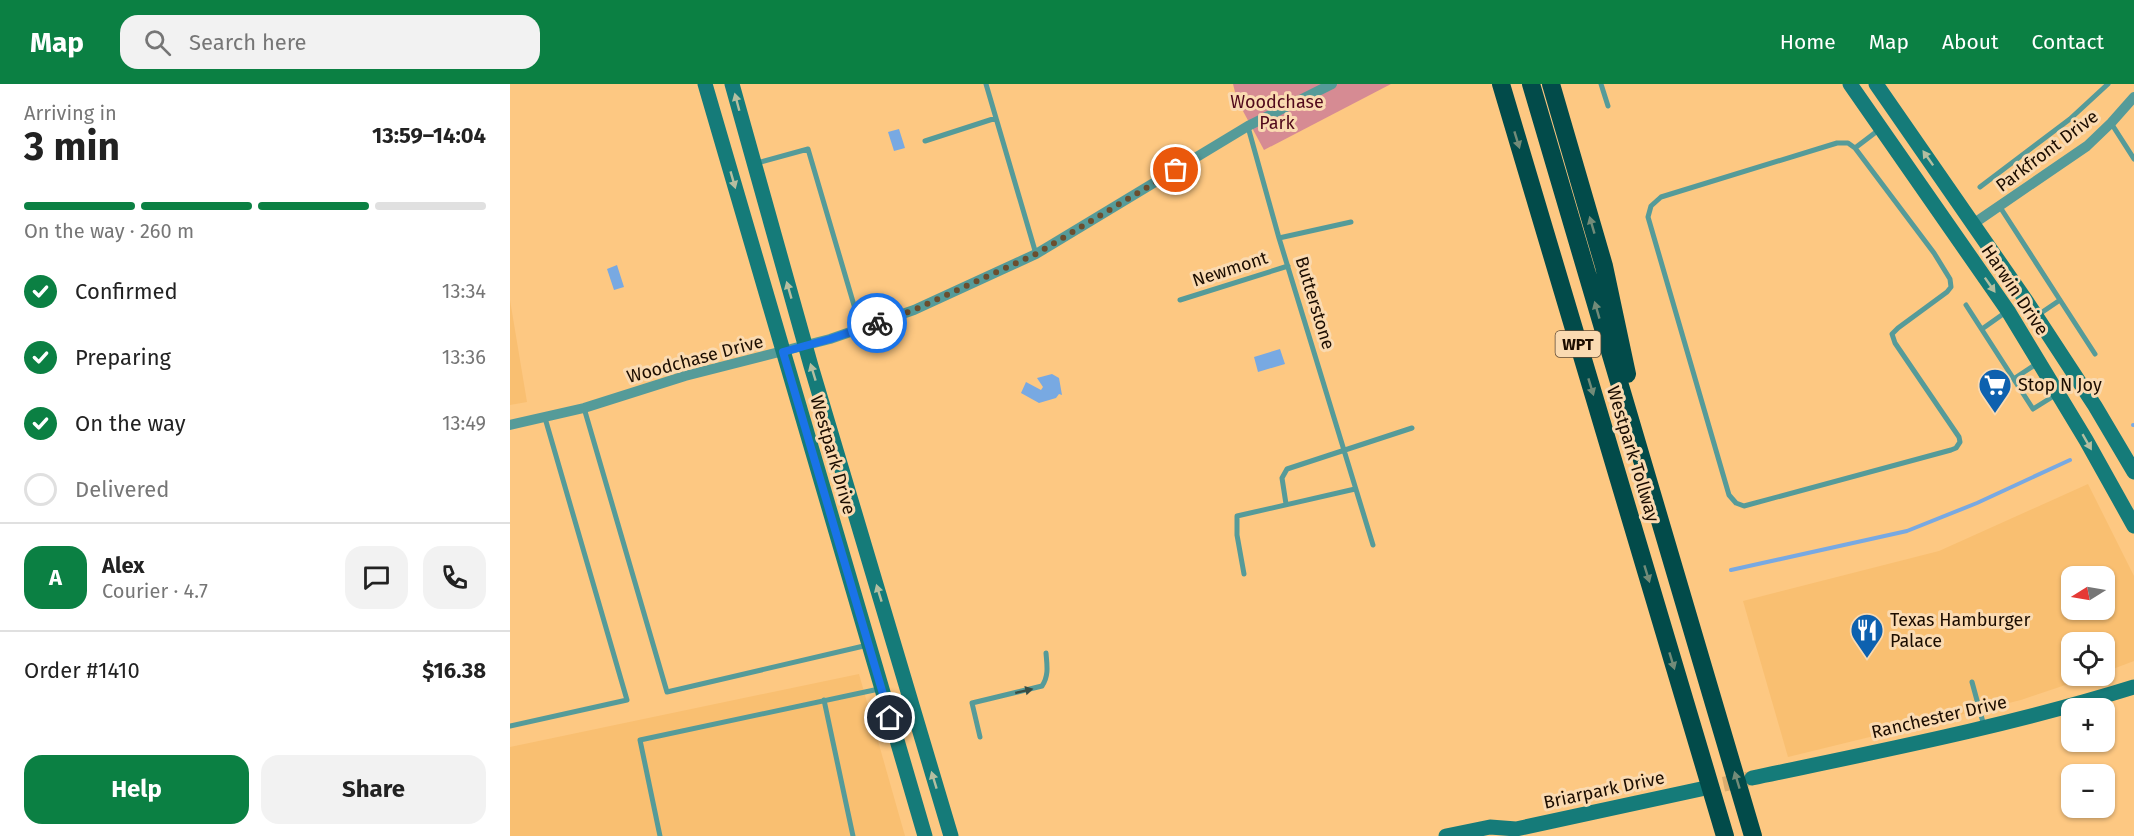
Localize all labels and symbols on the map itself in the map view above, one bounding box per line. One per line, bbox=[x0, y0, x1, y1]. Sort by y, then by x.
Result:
park label: Woodchase Park bbox=[1230, 91, 1324, 134]
one-way arrow bbox=[732, 93, 741, 111]
street label: Parkfront Drive bbox=[1992, 105, 2102, 197]
one-way arrow bbox=[1513, 131, 1522, 149]
pin bbox=[1150, 144, 1201, 195]
one-way arrow bbox=[1922, 151, 1934, 167]
one-way arrow bbox=[729, 172, 738, 190]
one-way arrow bbox=[1587, 216, 1596, 234]
street label: Harwin Drive bbox=[1977, 241, 2053, 339]
street label: Newmont bbox=[1190, 246, 1271, 292]
street label: Butterstone bbox=[1290, 254, 1340, 352]
one-way arrow bbox=[1984, 277, 1996, 293]
one-way arrow bbox=[784, 281, 793, 299]
courier bbox=[847, 293, 907, 353]
one-way arrow bbox=[1592, 301, 1601, 319]
street label: Woodchase Drive bbox=[624, 330, 766, 388]
road number: WPT bbox=[1556, 331, 1600, 357]
one-way arrow bbox=[808, 363, 817, 381]
supermarket icon: Stop N Joy bbox=[1977, 367, 2013, 414]
place label: Stop N Joy bbox=[2018, 374, 2102, 396]
one-way arrow bbox=[1587, 378, 1596, 396]
street label: Westpark Tollway bbox=[1602, 383, 1664, 525]
street label: Westpark Drive bbox=[805, 393, 861, 517]
one-way arrow bbox=[2082, 434, 2093, 450]
one-way arrow bbox=[1643, 565, 1652, 583]
north arrow bbox=[2061, 566, 2115, 620]
one-way arrow bbox=[874, 584, 883, 602]
place label: Texas Hamburger Palace bbox=[1890, 609, 2030, 652]
restaurant icon: Texas Hamburger Palace bbox=[1849, 612, 1885, 659]
one-way arrow bbox=[1668, 652, 1677, 670]
one-way arrow bbox=[1015, 685, 1033, 695]
street label: Ranchester Drive bbox=[1869, 691, 2009, 743]
pin bbox=[864, 692, 915, 743]
street label: Briarpark Drive bbox=[1541, 766, 1667, 814]
one-way arrow bbox=[929, 771, 938, 789]
one-way arrow bbox=[1732, 771, 1741, 789]

